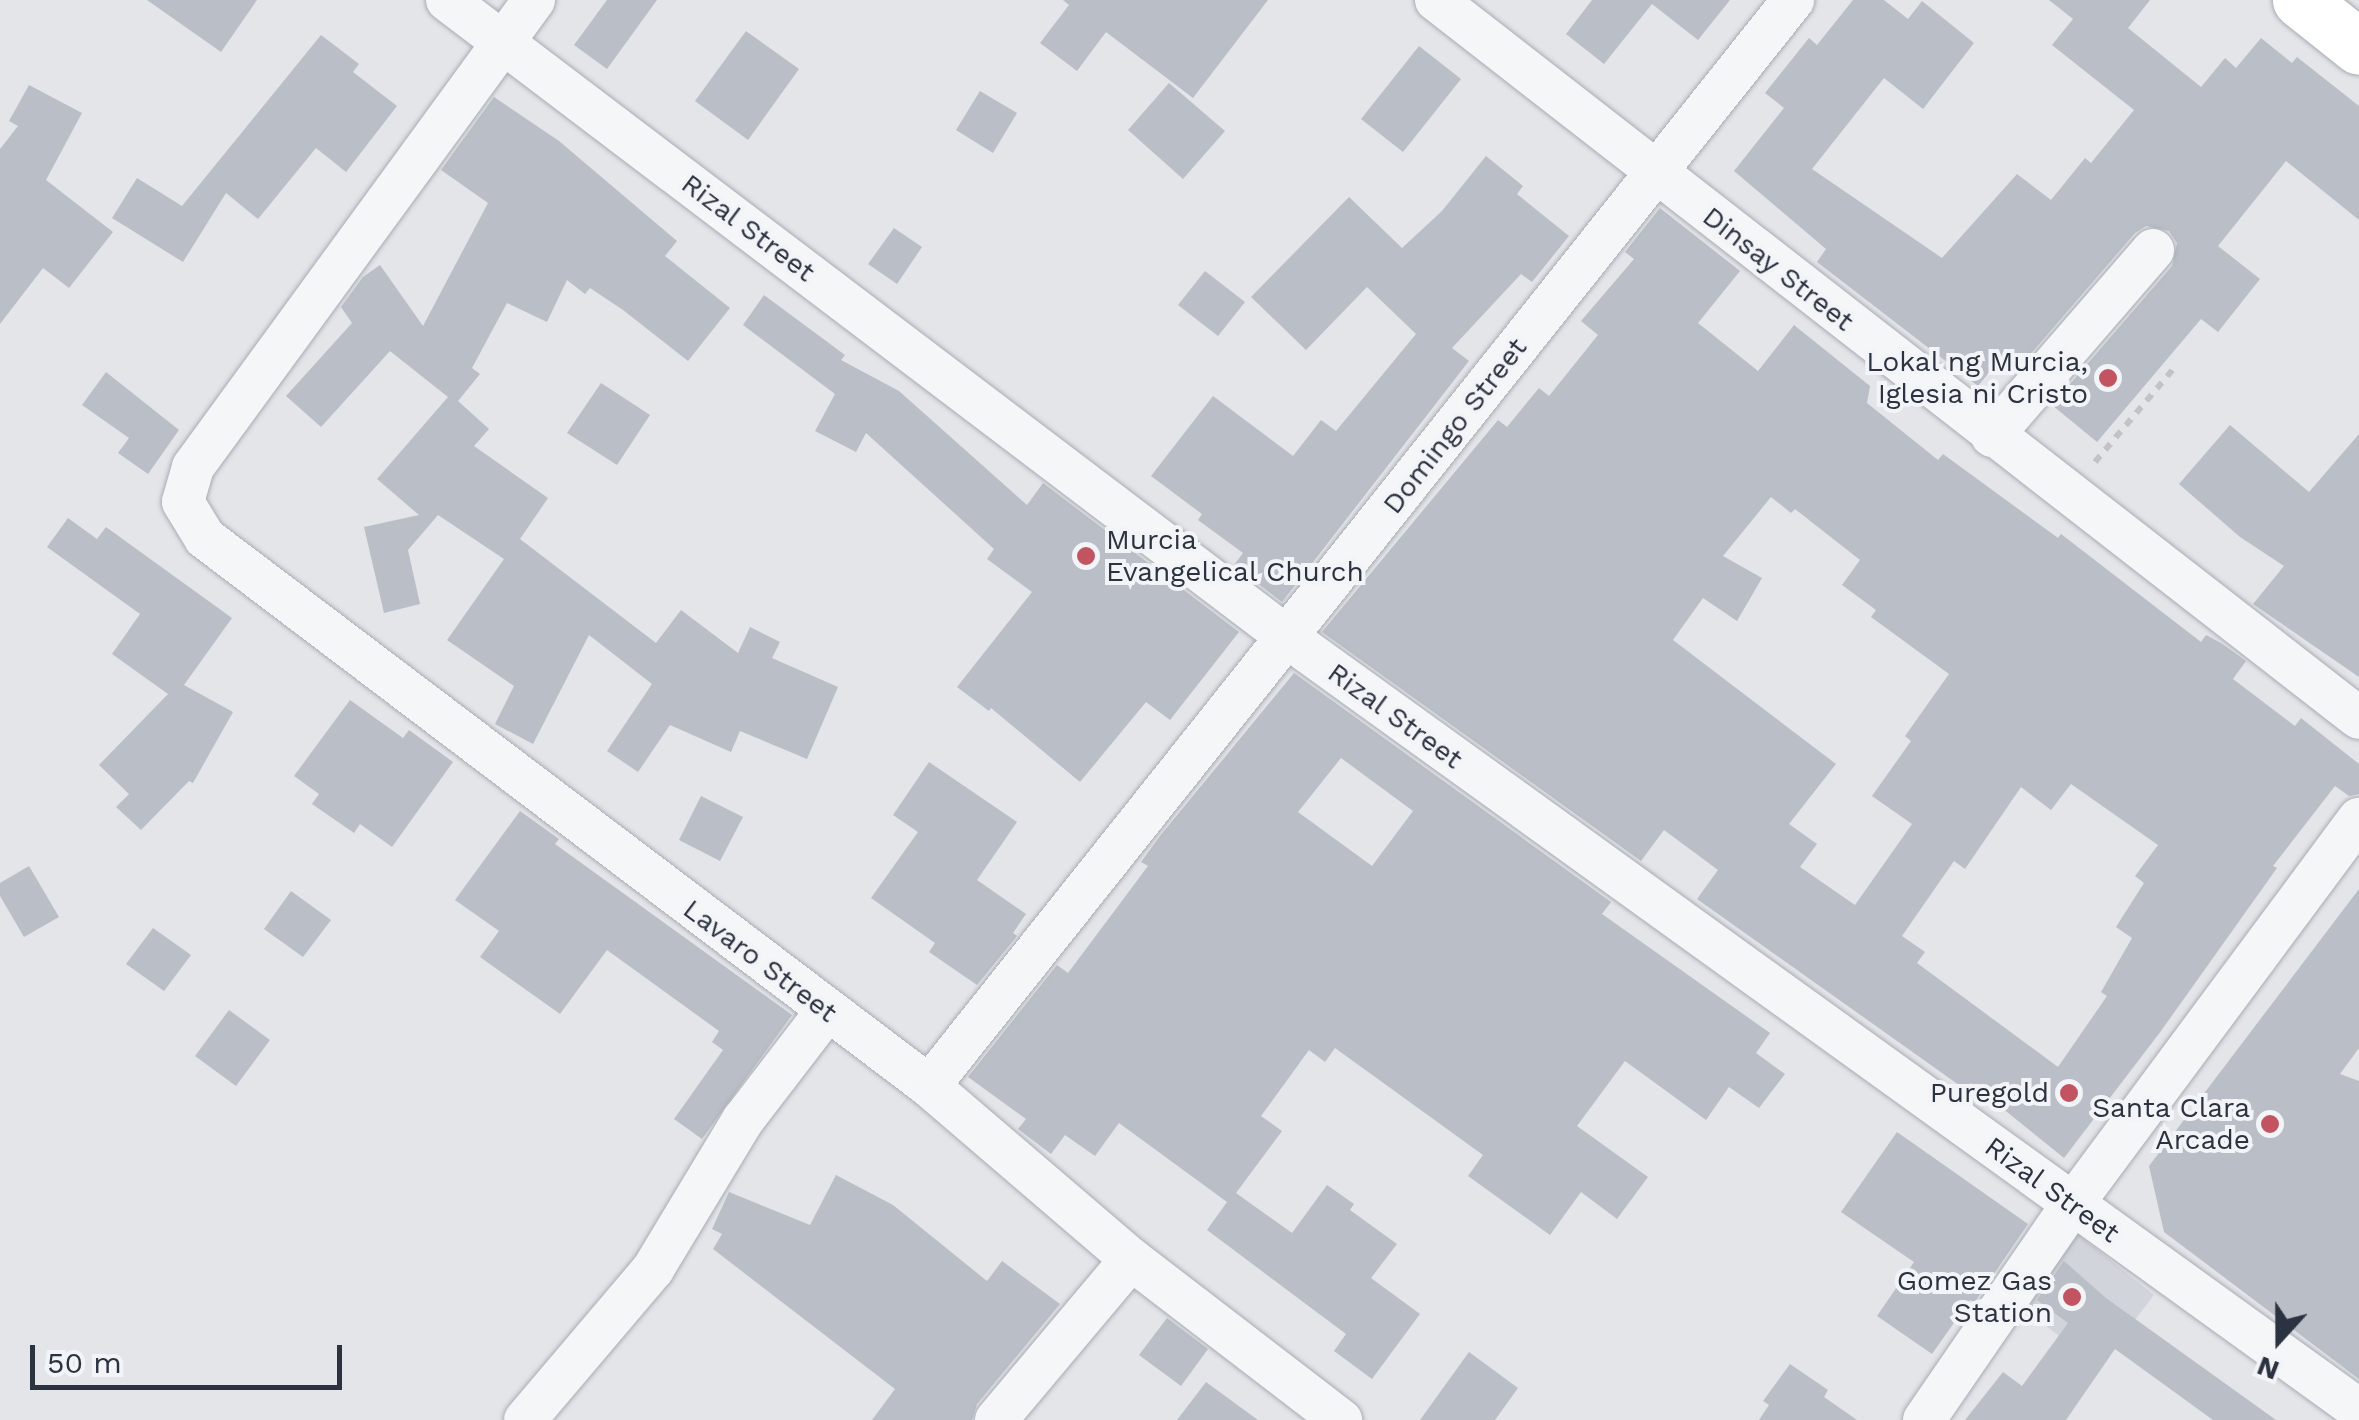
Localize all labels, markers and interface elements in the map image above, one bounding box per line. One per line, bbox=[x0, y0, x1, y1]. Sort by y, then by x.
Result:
street label: Rizal Street bbox=[674, 167, 822, 289]
street label: Dinsay Street bbox=[1696, 199, 1860, 339]
street label: Domingo Street bbox=[1376, 331, 1534, 521]
place label: Lokal ng Murcia, Iglesia ni Cristo bbox=[1865, 345, 2088, 411]
marker: Lokal ng Murcia, Iglesia ni Cristo bbox=[2097, 367, 2119, 389]
place label: Murcia Evangelical Church bbox=[1106, 523, 1365, 589]
marker: Murcia Evangelical Church bbox=[1075, 545, 1097, 567]
street label: Rizal Street bbox=[1321, 656, 1469, 776]
street label: Lavaro Street bbox=[677, 892, 843, 1030]
place label: Puregold bbox=[1930, 1076, 2049, 1110]
marker: Puregold bbox=[2058, 1082, 2080, 1104]
place label: Santa Clara Arcade bbox=[2092, 1091, 2250, 1157]
marker: Santa Clara Arcade bbox=[2259, 1113, 2281, 1135]
street label: Rizal Street bbox=[1978, 1130, 2126, 1250]
place label: Gomez Gas Station bbox=[1897, 1264, 2052, 1330]
marker: Gomez Gas Station bbox=[2061, 1286, 2083, 1308]
north arrow bbox=[2229, 1290, 2329, 1390]
scale bar bbox=[35, 1325, 348, 1387]
text: 50 m bbox=[47, 1345, 122, 1380]
text: N bbox=[2252, 1349, 2284, 1388]

